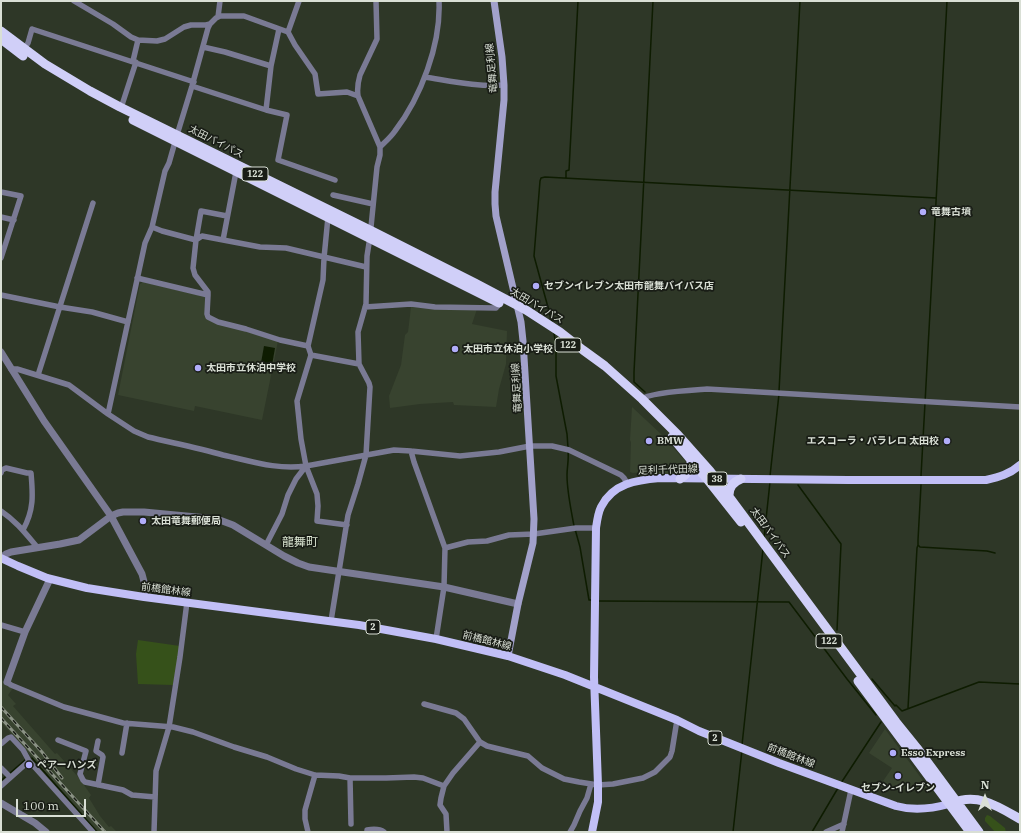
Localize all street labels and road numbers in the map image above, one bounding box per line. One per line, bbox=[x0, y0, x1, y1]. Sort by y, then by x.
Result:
street label: 竜舞足利線 bbox=[484, 43, 500, 93]
street label: 太田バイパス bbox=[187, 123, 245, 161]
road number: 122 bbox=[242, 167, 268, 181]
street label: 太田バイパス bbox=[508, 285, 566, 327]
road number: 122 bbox=[555, 338, 581, 352]
street label: 竜舞足利線 bbox=[510, 363, 524, 413]
street label: 足利千代田線 bbox=[638, 463, 698, 477]
road number: 38 bbox=[707, 472, 727, 486]
street label: 太田バイパス bbox=[748, 505, 792, 561]
street label: 前橋館林線 bbox=[140, 581, 192, 599]
road number: 2 bbox=[366, 620, 380, 634]
street label: 前橋館林線 bbox=[461, 629, 513, 653]
road number: 122 bbox=[816, 634, 842, 648]
road number: 2 bbox=[708, 731, 722, 745]
street label: 前橋館林線 bbox=[766, 741, 816, 771]

